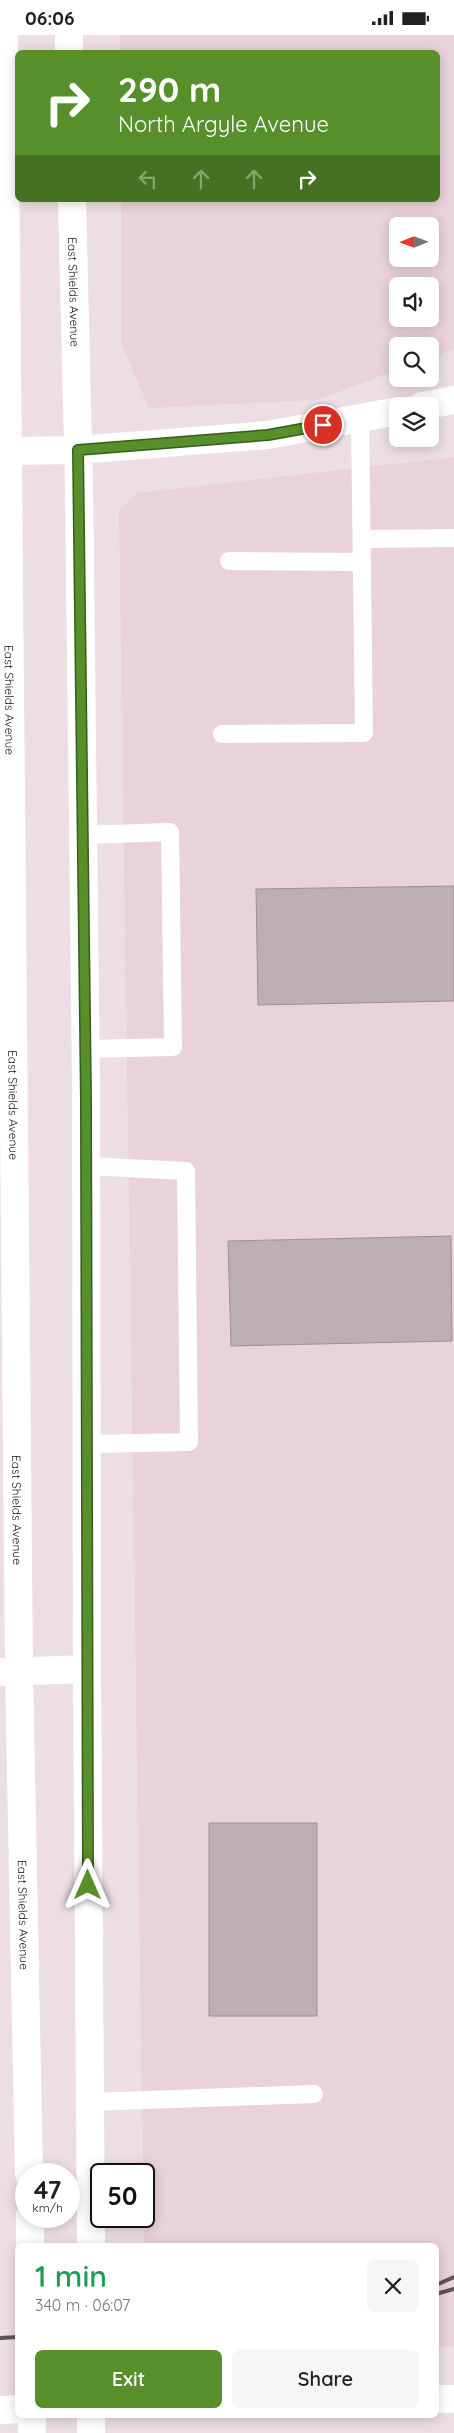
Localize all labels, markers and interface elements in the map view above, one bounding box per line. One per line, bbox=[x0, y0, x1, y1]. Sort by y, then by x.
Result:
text: 06:06 bbox=[25, 6, 75, 30]
text: 290 m bbox=[118, 67, 221, 111]
icon: right bbox=[35, 70, 100, 135]
text: North Argyle Avenue bbox=[118, 110, 329, 138]
icon: left bbox=[134, 165, 162, 193]
icon: ahead bbox=[187, 165, 215, 193]
icon: ahead bbox=[240, 165, 268, 193]
icon: right bbox=[293, 165, 321, 193]
north arrow bbox=[389, 217, 439, 267]
map controls bbox=[389, 217, 439, 447]
street label: East Shields Avenue bbox=[65, 237, 83, 347]
button: sound bbox=[389, 277, 439, 327]
button: search bbox=[389, 337, 439, 387]
button: layers bbox=[389, 397, 439, 447]
pin bbox=[302, 404, 344, 446]
icon: arrive bbox=[309, 411, 337, 439]
street label: East Shields Avenue bbox=[2, 645, 18, 755]
street label: East Shields Avenue bbox=[6, 1050, 22, 1160]
street label: East Shields Avenue bbox=[10, 1455, 26, 1565]
position arrow bbox=[61, 1858, 113, 1910]
street label: East Shields Avenue bbox=[15, 1860, 32, 1970]
speed limit sign: 50 bbox=[90, 2163, 155, 2228]
text: 47 bbox=[34, 2174, 61, 2205]
text: km/h bbox=[32, 2200, 63, 2215]
text: 1 min bbox=[35, 2257, 107, 2295]
button: close bbox=[367, 2260, 419, 2312]
text: 340 m · 06:07 bbox=[35, 2295, 130, 2315]
button: Exit bbox=[35, 2350, 222, 2408]
button: Share bbox=[232, 2350, 419, 2408]

